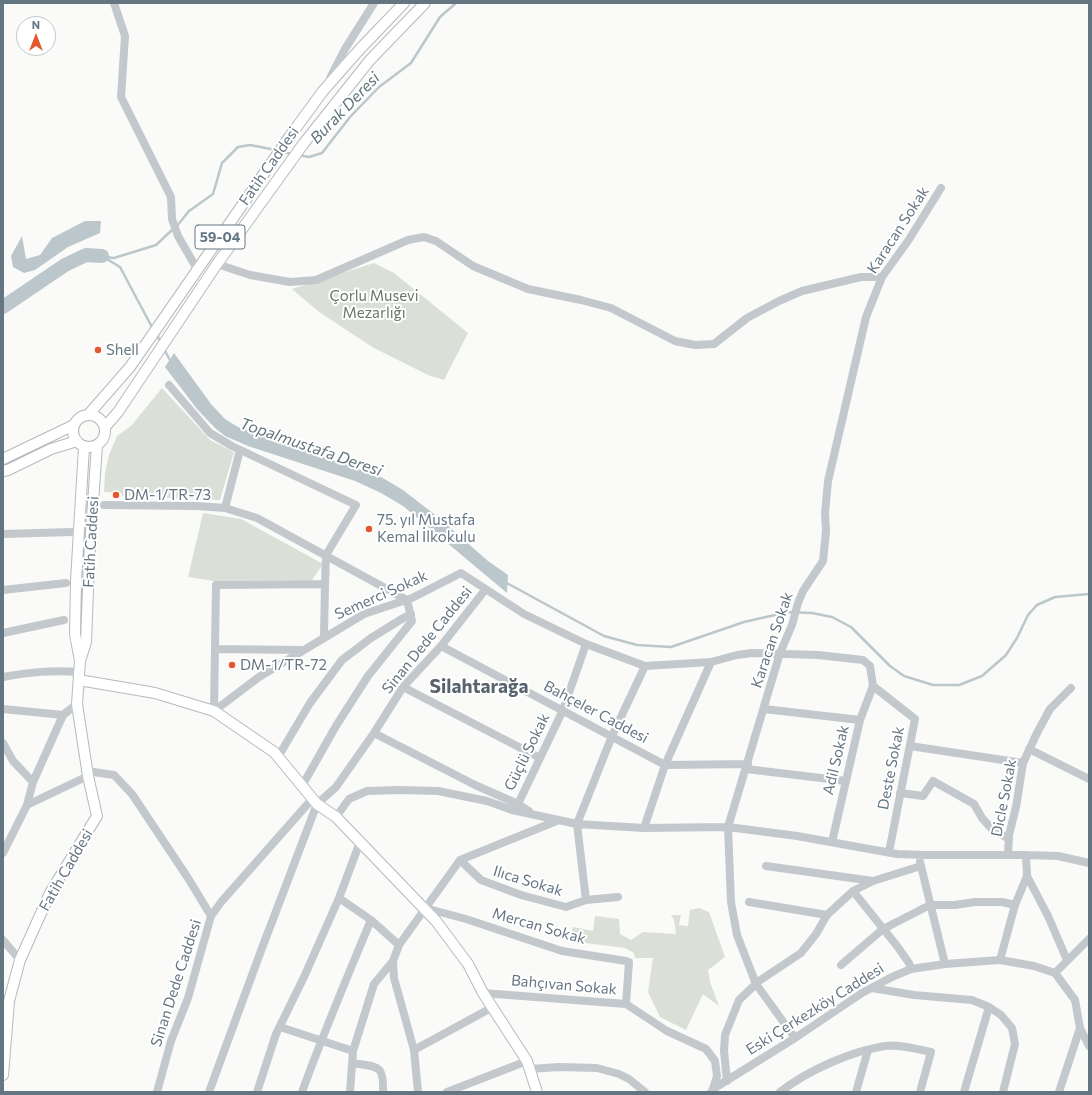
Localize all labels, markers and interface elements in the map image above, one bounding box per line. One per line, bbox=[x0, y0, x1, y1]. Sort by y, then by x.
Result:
north arrow bbox=[16, 16, 56, 56]
text: N bbox=[32, 18, 40, 31]
water label: Burak Deresi bbox=[306, 68, 384, 148]
street label: Fatih Caddesi bbox=[235, 123, 303, 209]
street label: Karacan Sokak bbox=[863, 183, 933, 277]
road number: 59-04 bbox=[195, 225, 245, 249]
park label: Çorlu Musevi Mezarlığı bbox=[329, 287, 419, 322]
place label: Shell bbox=[106, 341, 139, 359]
marker: Shell bbox=[93, 345, 103, 355]
water label: Topalmustafa Deresi bbox=[237, 414, 385, 480]
place label: DM-1/TR-73 bbox=[124, 486, 211, 504]
marker: DM-1/TR-73 bbox=[111, 490, 121, 500]
street label: Fatih Caddesi bbox=[80, 496, 102, 588]
place label: 75. yıl Mustafa Kemal İlkokulu bbox=[377, 511, 476, 546]
marker: 75. yıl Mustafa Kemal İlkokulu bbox=[364, 524, 374, 534]
street label: Semerci Sokak bbox=[332, 567, 430, 623]
street label: Sinan Dede Caddesi bbox=[378, 583, 476, 697]
street label: Karacan Sokak bbox=[747, 590, 797, 690]
place label: DM-1/TR-72 bbox=[240, 656, 327, 674]
marker: DM-1/TR-72 bbox=[227, 660, 237, 670]
district label: Silahtarağa bbox=[430, 676, 528, 698]
street label: Bahçeler Caddesi bbox=[541, 677, 651, 747]
street label: Güçlü Sokak bbox=[501, 710, 553, 794]
street label: Adil Sokak bbox=[819, 723, 853, 797]
street label: Deste Sokak bbox=[874, 725, 908, 811]
street label: Dicle Sokak bbox=[988, 758, 1020, 838]
street label: Fatih Caddesi bbox=[35, 826, 97, 914]
street label: Ilıca Sokak bbox=[491, 862, 565, 900]
street label: Mercan Sokak bbox=[490, 904, 588, 948]
street label: Sinan Dede Caddesi bbox=[147, 917, 205, 1049]
street label: Eski Çerkezköy Caddesi bbox=[743, 959, 887, 1059]
street label: Bahçıvan Sokak bbox=[510, 971, 618, 999]

